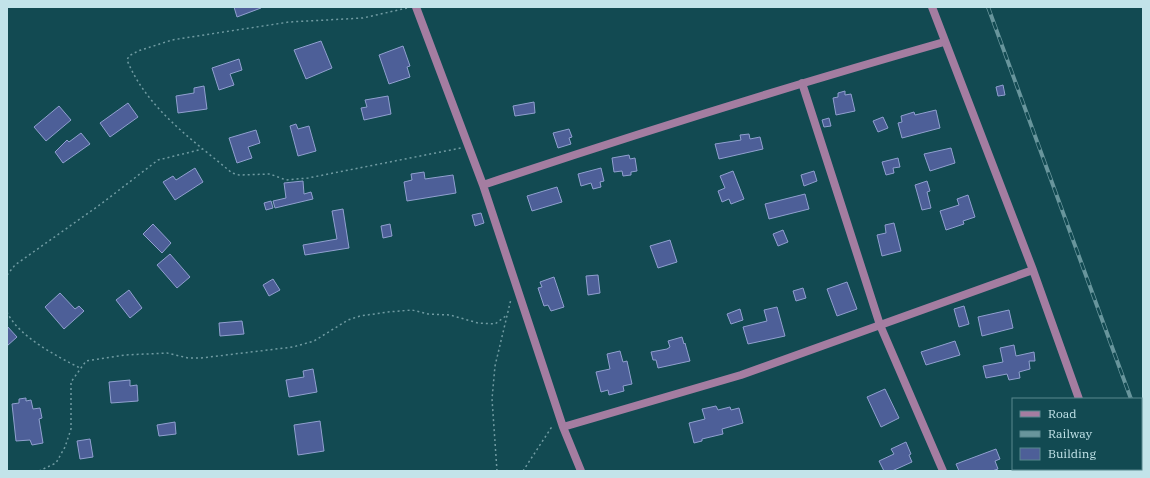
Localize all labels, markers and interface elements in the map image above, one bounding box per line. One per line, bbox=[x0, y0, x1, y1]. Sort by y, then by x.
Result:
legend bbox=[1012, 398, 1142, 470]
text: Road bbox=[1048, 406, 1077, 421]
text: Railway bbox=[1048, 426, 1093, 441]
text: Building bbox=[1048, 446, 1096, 461]

